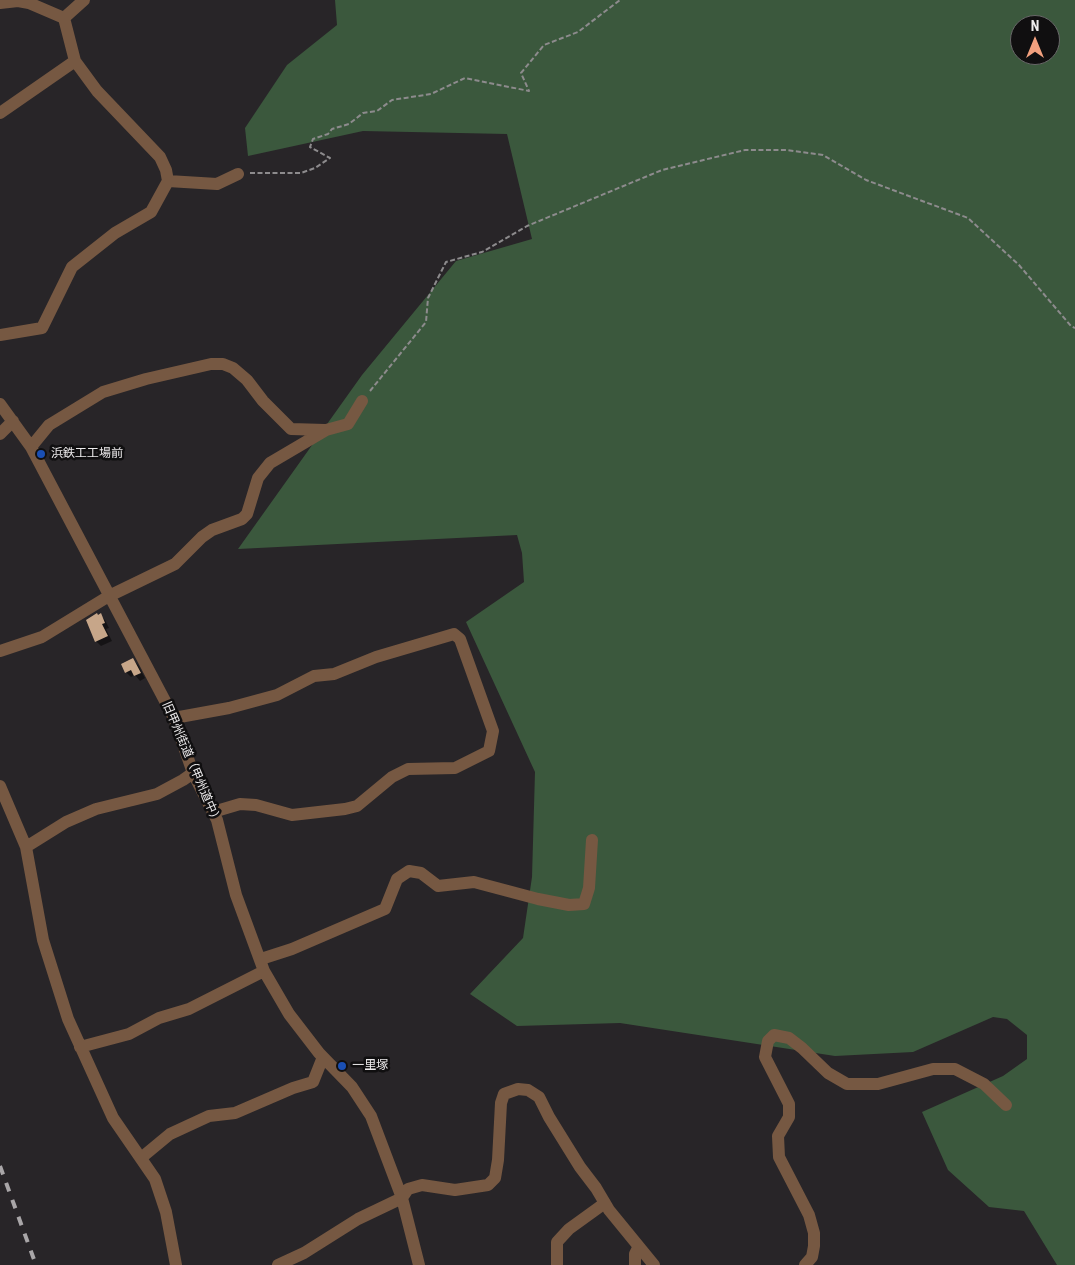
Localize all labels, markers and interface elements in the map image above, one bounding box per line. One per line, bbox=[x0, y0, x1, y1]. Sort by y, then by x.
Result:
north arrow bbox=[1010, 15, 1060, 65]
text: N bbox=[1031, 18, 1039, 34]
place label: 浜鉄工工場前 bbox=[51, 447, 123, 461]
marker: 浜鉄工工場前 bbox=[35, 448, 47, 460]
street label: 旧甲州街道（甲州道中） bbox=[159, 699, 223, 827]
place label: 一里塚 bbox=[352, 1059, 388, 1073]
marker: 一里塚 bbox=[336, 1060, 348, 1072]

